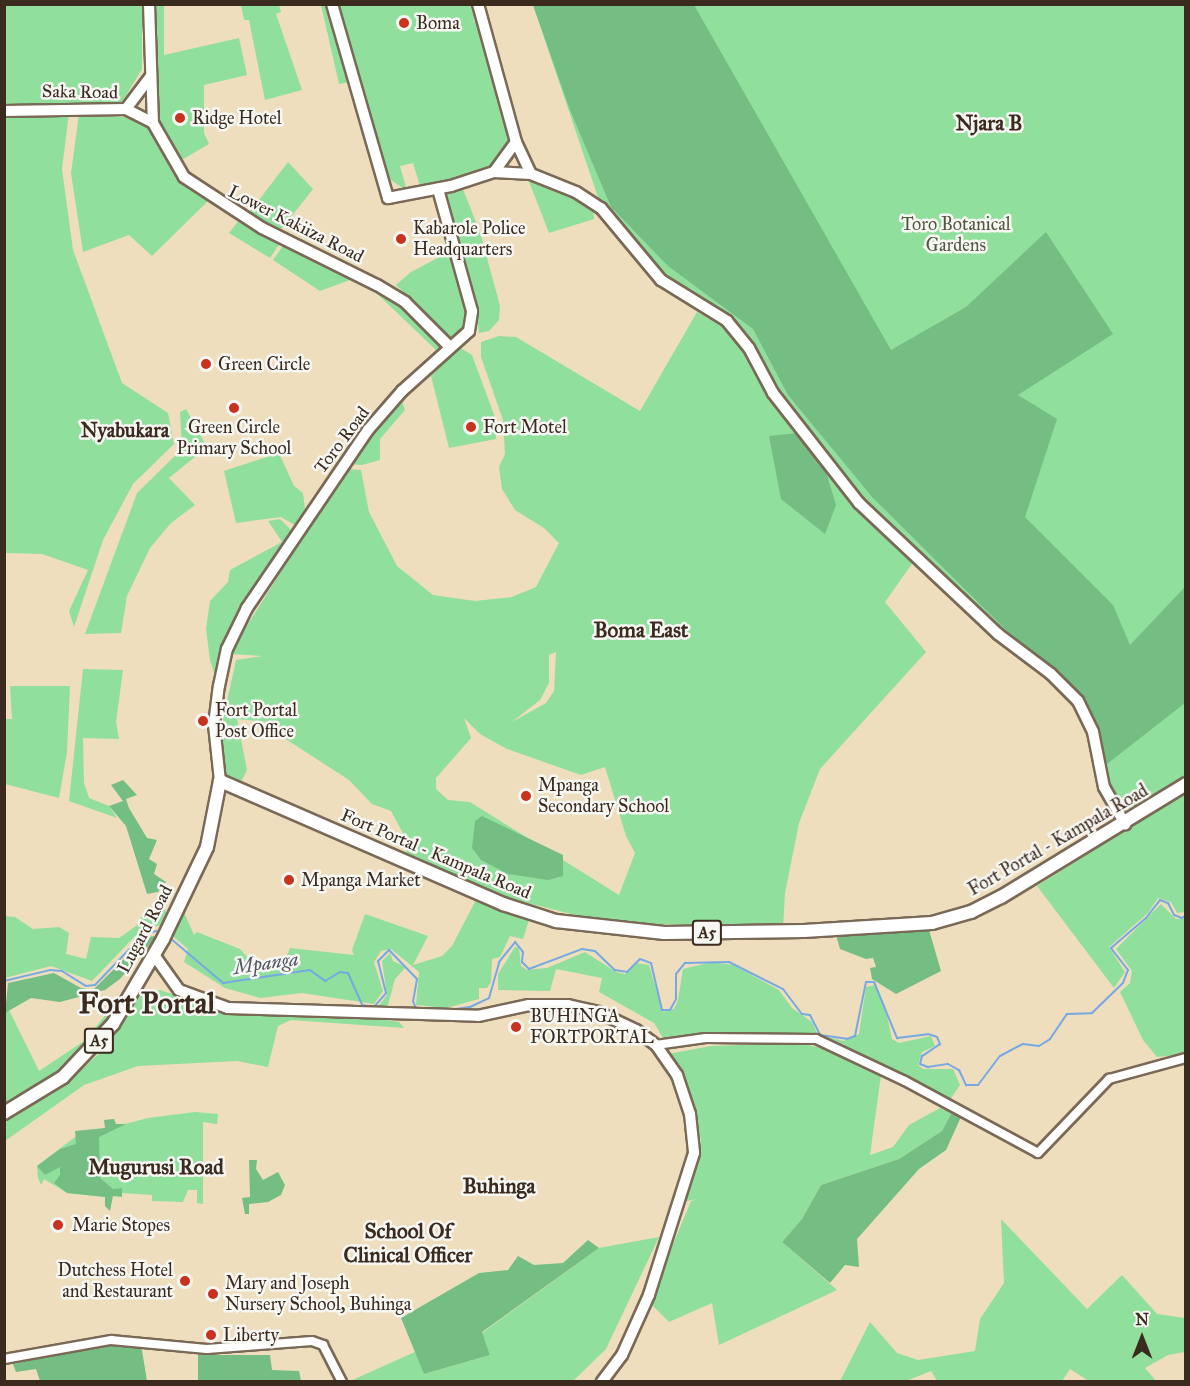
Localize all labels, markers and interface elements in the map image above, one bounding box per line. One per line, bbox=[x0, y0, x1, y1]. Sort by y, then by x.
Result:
place label: Boma bbox=[416, 12, 460, 34]
marker: Boma bbox=[397, 16, 411, 30]
street label: Saka Road bbox=[42, 81, 118, 103]
place label: Ridge Hotel bbox=[192, 107, 282, 129]
district label: Njara B bbox=[956, 110, 1022, 136]
marker: Ridge Hotel bbox=[173, 111, 187, 125]
street label: Lower Kakiiza Road bbox=[225, 181, 367, 267]
park label: Toro Botanical Gardens bbox=[901, 214, 1011, 256]
place label: Kabarole Police Headquarters bbox=[413, 218, 526, 260]
marker: Kabarole Police Headquarters bbox=[394, 232, 408, 246]
place label: Green Circle bbox=[218, 353, 310, 375]
marker: Green Circle bbox=[199, 357, 213, 371]
marker: Green Circle Primary School bbox=[227, 401, 241, 415]
street label: Toro Road bbox=[310, 402, 374, 478]
place label: Fort Motel bbox=[483, 416, 567, 438]
place label: Green Circle Primary School bbox=[177, 417, 291, 460]
district label: Nyabukara bbox=[81, 418, 169, 442]
marker: Fort Motel bbox=[464, 420, 478, 434]
district label: Boma East bbox=[594, 617, 688, 643]
place label: Fort Portal Post Office bbox=[215, 700, 297, 742]
marker: Fort Portal Post Office bbox=[196, 714, 210, 728]
place label: Mpanga Secondary School bbox=[538, 775, 669, 818]
street label: Fort Portal - Kampala Road bbox=[964, 780, 1152, 900]
marker: Mpanga Secondary School bbox=[519, 789, 533, 803]
street label: Fort Portal - Kampala Road bbox=[338, 804, 534, 904]
place label: Mpanga Market bbox=[301, 869, 421, 891]
marker: Mpanga Market bbox=[282, 873, 296, 887]
street label: Lugard Road bbox=[113, 881, 177, 977]
road number: A5 bbox=[690, 920, 724, 946]
water label: Mpanga bbox=[232, 947, 300, 979]
district label: Fort Portal bbox=[79, 985, 215, 1021]
place label: BUHINGA FORTPORTAL bbox=[530, 1006, 654, 1048]
marker: BUHINGA FORTPORTAL bbox=[507, 1018, 525, 1036]
road number: A5 bbox=[82, 1028, 116, 1054]
district label: Mugurusi Road bbox=[88, 1154, 224, 1180]
district label: Buhinga bbox=[463, 1173, 535, 1199]
place label: Marie Stopes bbox=[72, 1214, 170, 1236]
marker: Marie Stopes bbox=[49, 1216, 67, 1234]
district label: School Of Clinical Officer bbox=[344, 1218, 472, 1268]
place label: Dutchess Hotel and Restaurant bbox=[57, 1260, 173, 1302]
place label: Mary and Joseph Nursery School, Buhinga bbox=[225, 1273, 411, 1316]
marker: Dutchess Hotel and Restaurant bbox=[178, 1274, 192, 1288]
marker: Mary and Joseph Nursery School, Buhinga bbox=[206, 1287, 220, 1301]
north arrow bbox=[1112, 1308, 1172, 1368]
text: N bbox=[1135, 1310, 1149, 1329]
place label: Liberty bbox=[223, 1324, 279, 1346]
marker: Liberty bbox=[204, 1328, 218, 1342]

